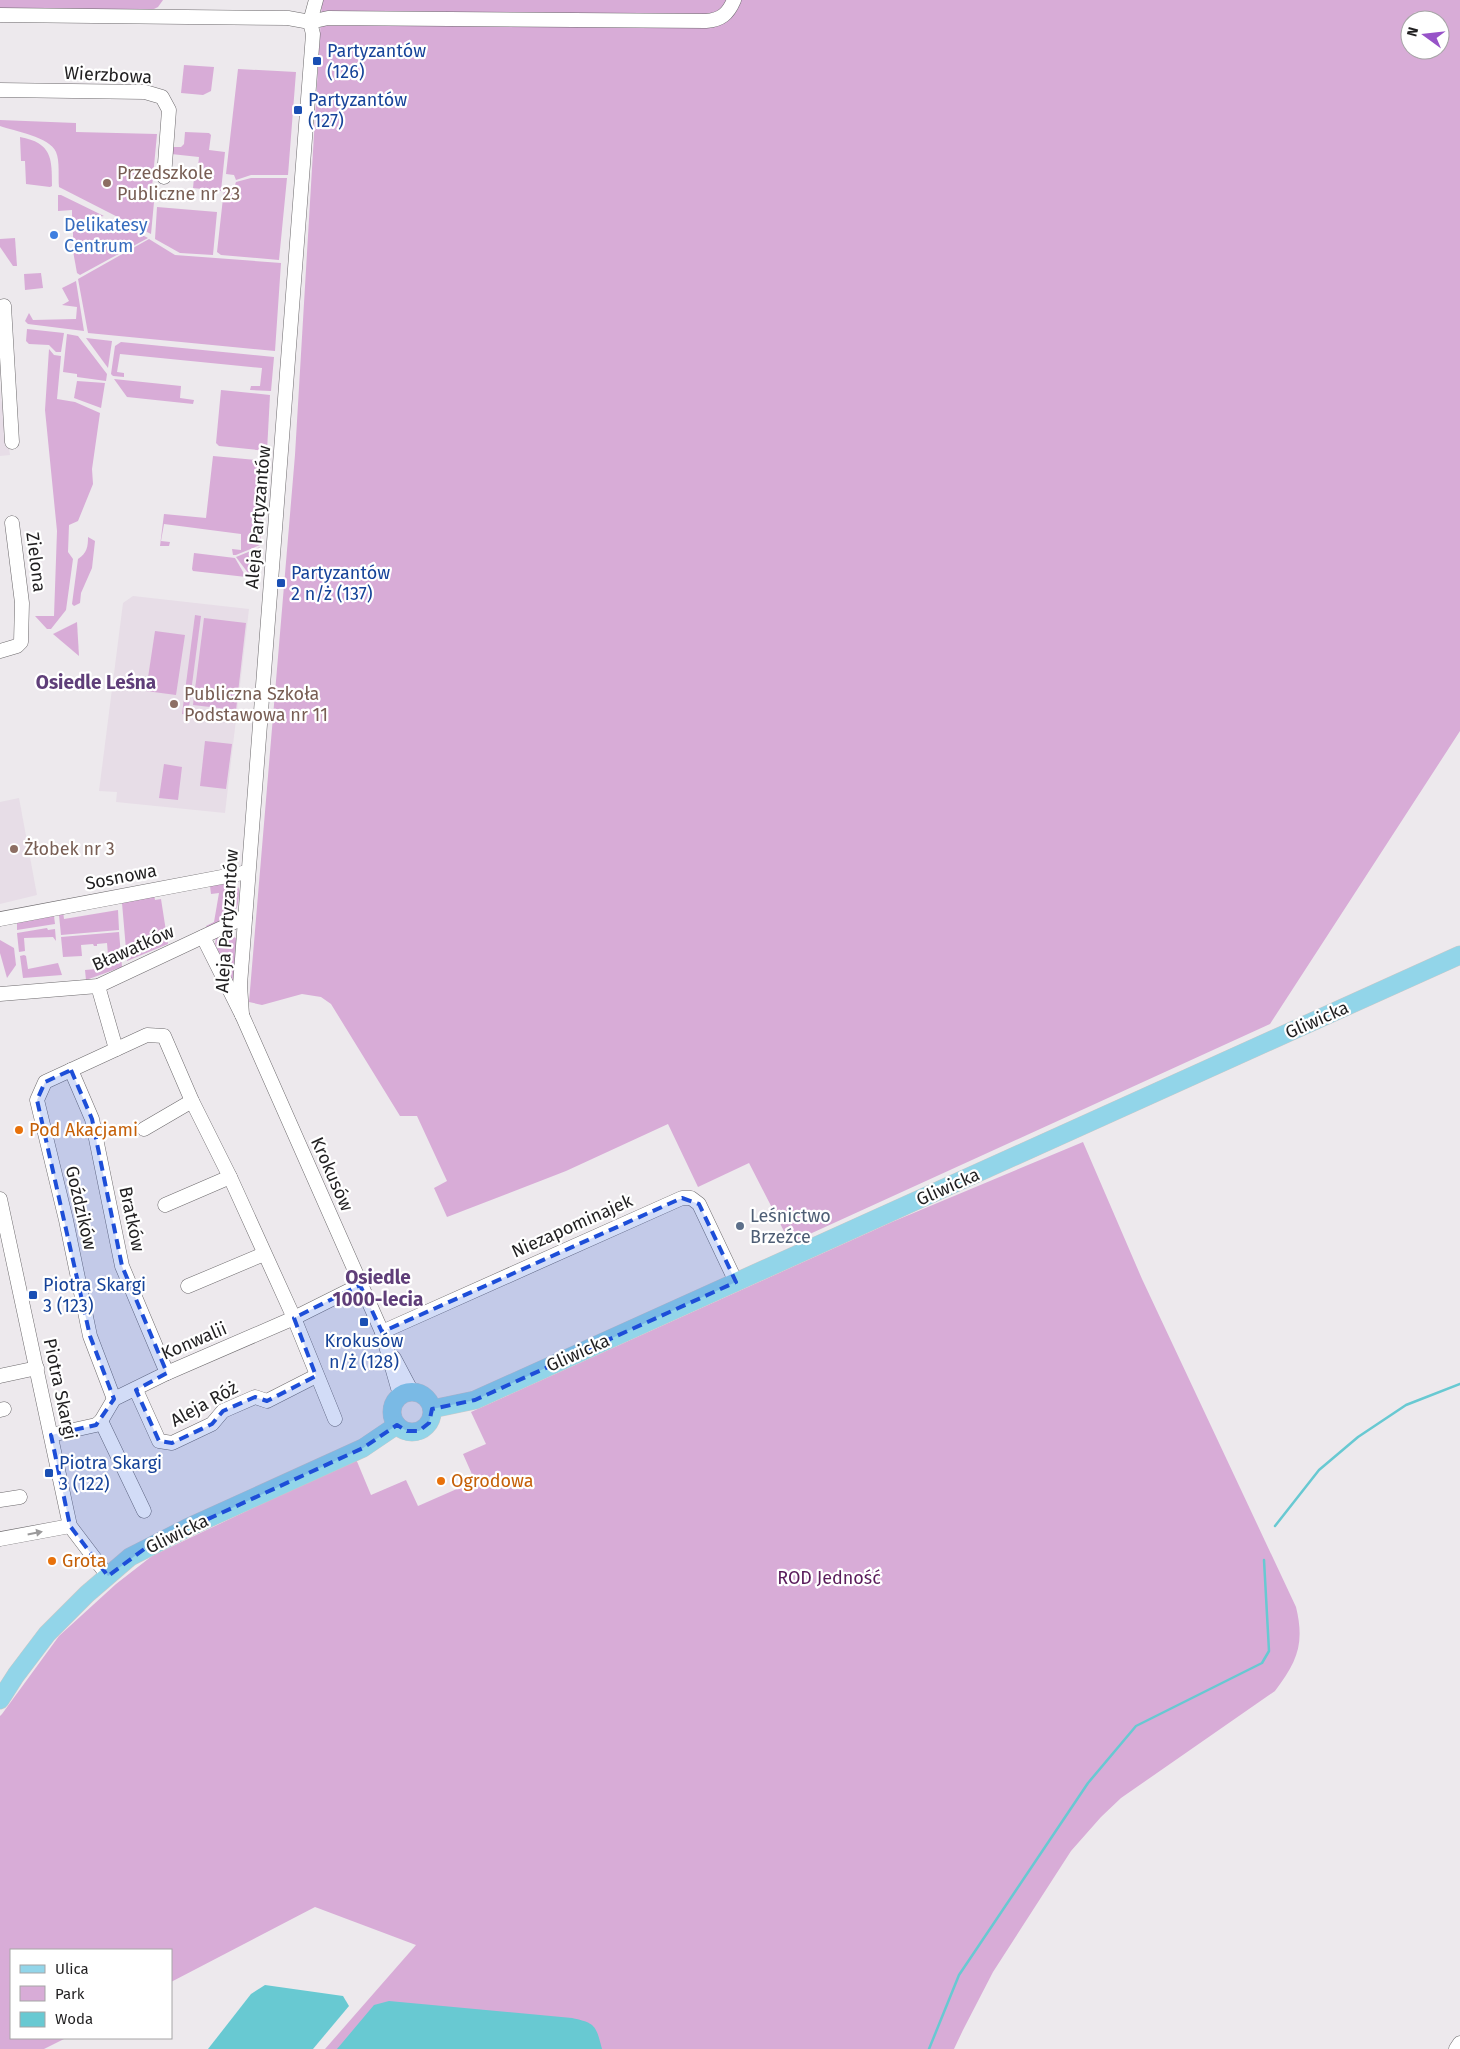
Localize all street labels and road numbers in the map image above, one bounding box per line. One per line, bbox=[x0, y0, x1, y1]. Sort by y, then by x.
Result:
street label: Wierzbowa bbox=[63, 62, 153, 88]
street label: Aleja Partyzantów bbox=[241, 444, 275, 590]
street label: Zielona bbox=[21, 531, 51, 593]
street label: Aleja Partyzantów bbox=[211, 848, 243, 994]
street label: Sosnowa bbox=[83, 859, 159, 895]
street label: Bławatków bbox=[89, 920, 178, 976]
street label: Gliwicka bbox=[1282, 996, 1352, 1044]
street label: Krokusów bbox=[306, 1133, 358, 1215]
street label: Gliwicka bbox=[913, 1163, 983, 1211]
street label: Goździków bbox=[61, 1164, 101, 1252]
street label: Bratków bbox=[114, 1184, 150, 1254]
street label: Niezapominajek bbox=[508, 1189, 637, 1263]
street label: Konwalii bbox=[158, 1317, 230, 1365]
street label: Gliwicka bbox=[543, 1329, 613, 1377]
street label: Piotra Skargi bbox=[39, 1336, 81, 1442]
street label: Aleja Róż bbox=[166, 1376, 242, 1432]
street label: Gliwicka bbox=[142, 1509, 212, 1559]

